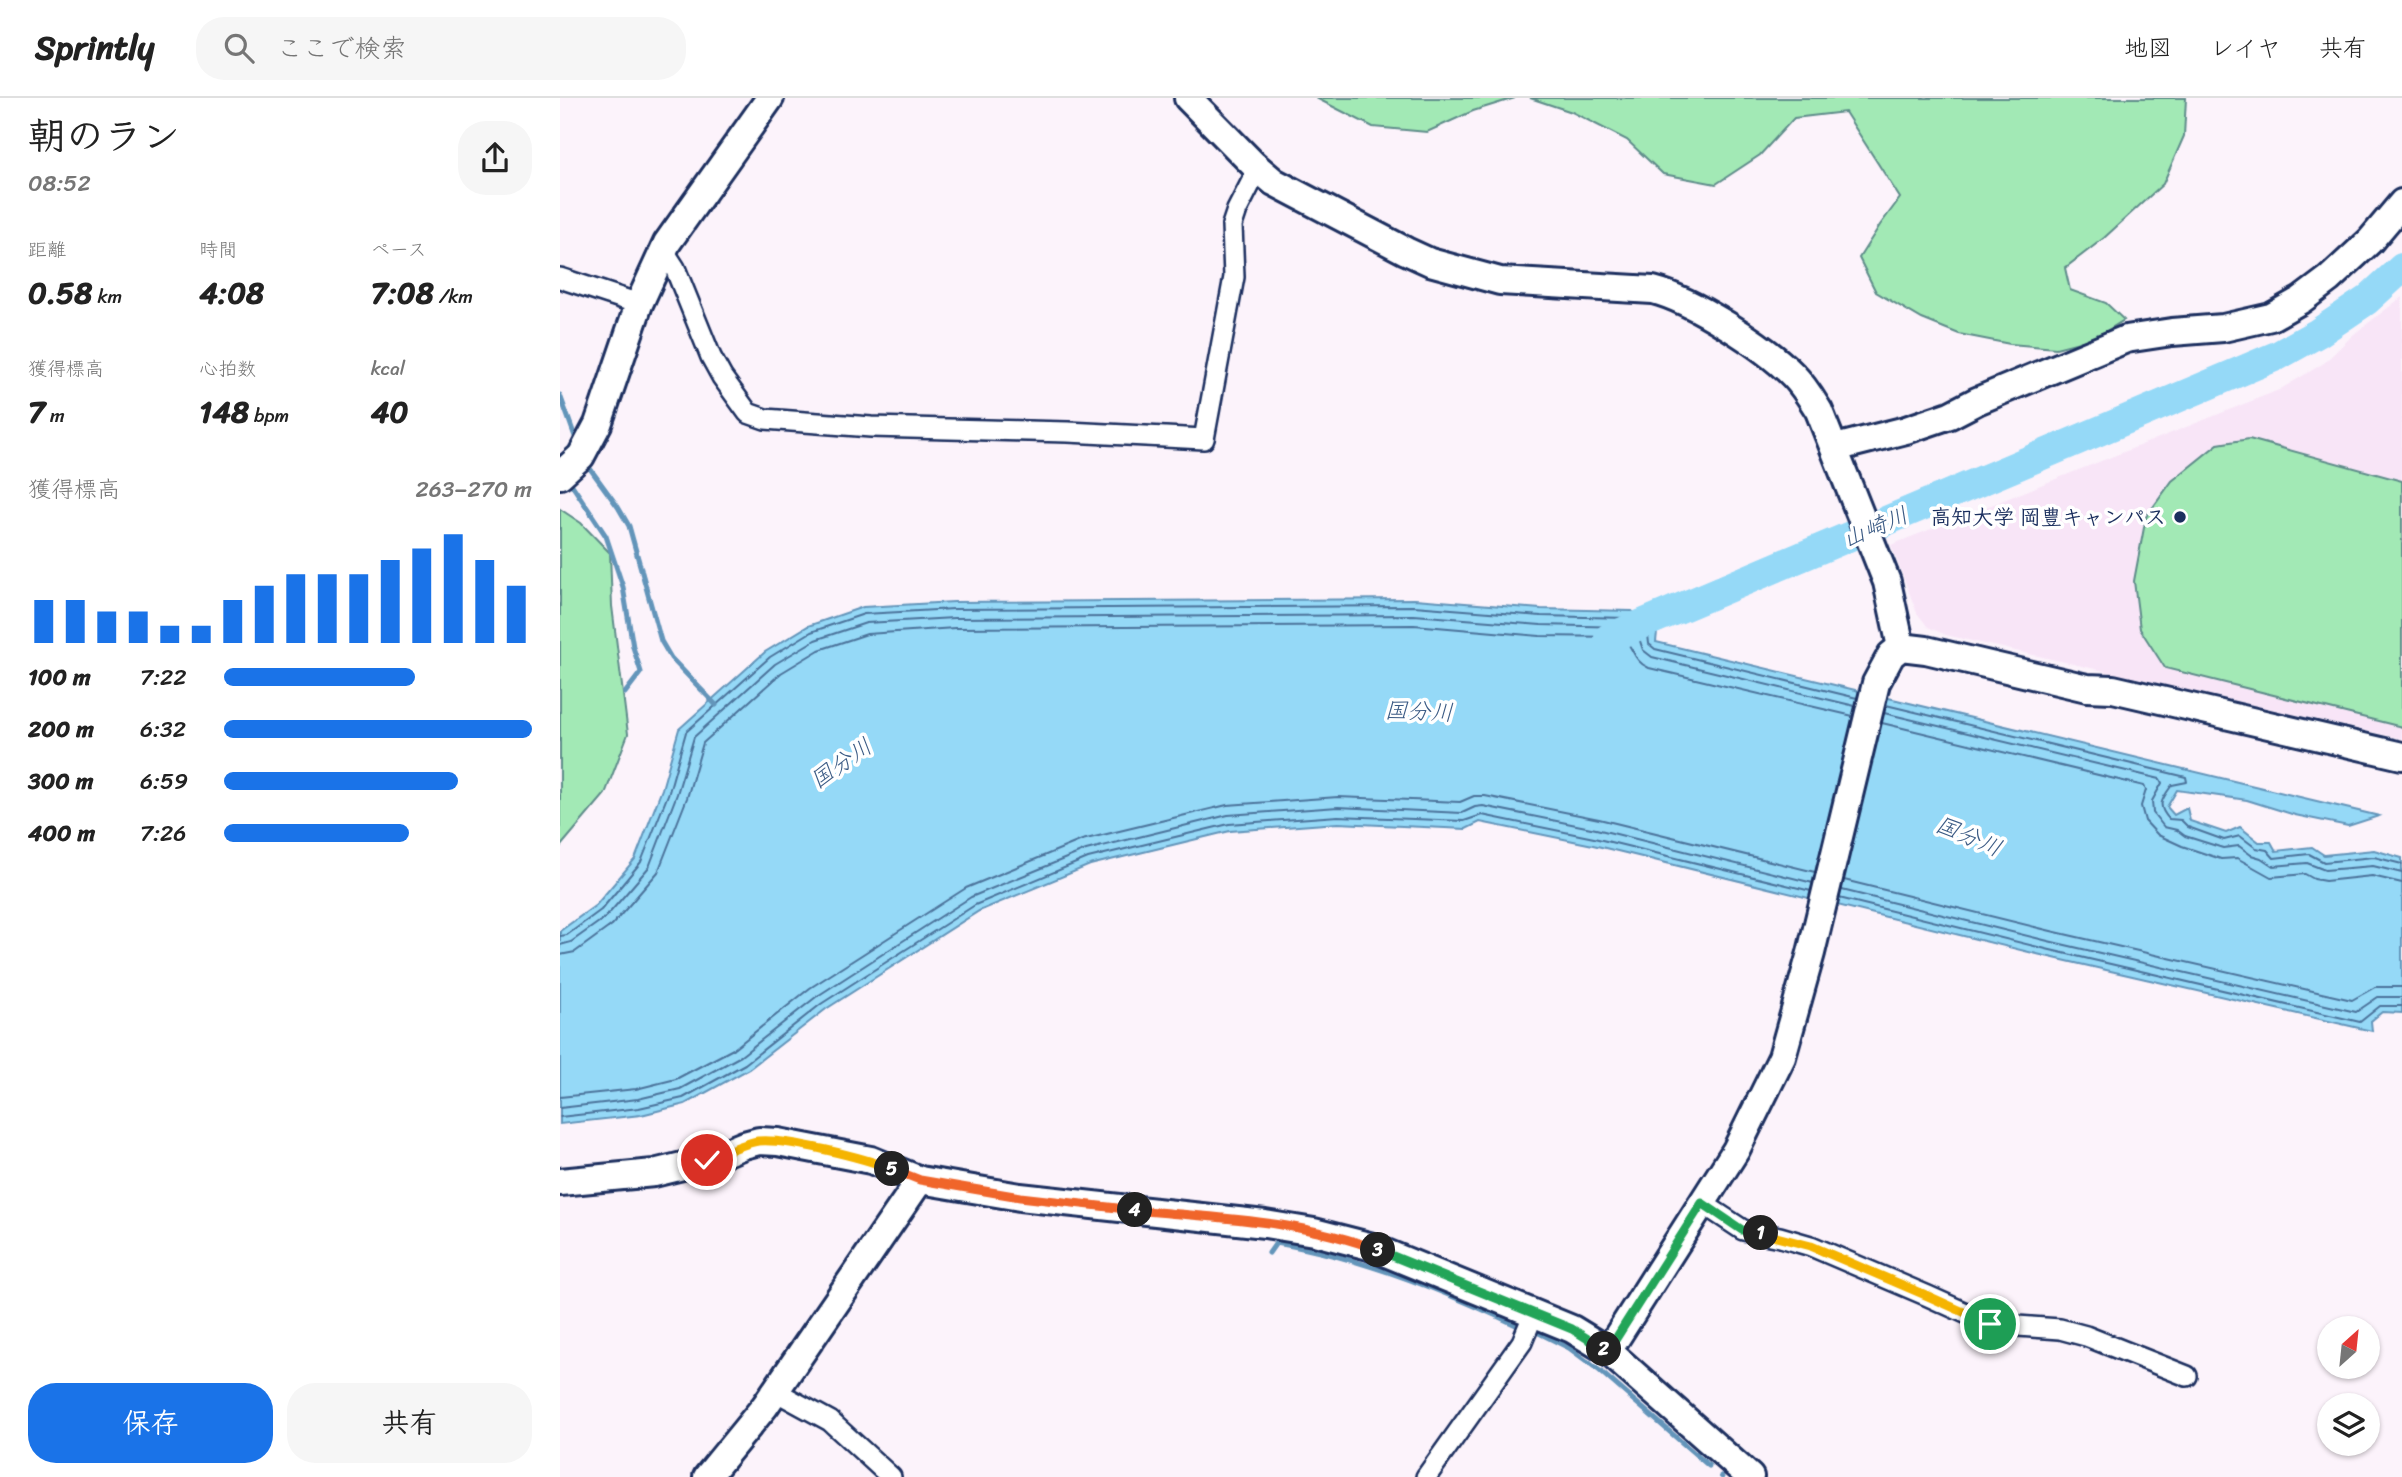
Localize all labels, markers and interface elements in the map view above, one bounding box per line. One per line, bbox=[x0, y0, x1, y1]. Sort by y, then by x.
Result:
search box bbox=[196, 17, 686, 80]
text: Sprintly bbox=[35, 19, 154, 77]
text: ここで検索 bbox=[276, 25, 406, 71]
text: 地図 bbox=[2124, 27, 2172, 69]
text: レイヤ bbox=[2210, 27, 2281, 69]
text: 共有 bbox=[2319, 27, 2367, 69]
icon: search bbox=[220, 29, 258, 67]
text: 朝のラン bbox=[28, 103, 180, 170]
button: share bbox=[458, 121, 532, 195]
text: 08:52 bbox=[28, 163, 91, 204]
text: 距離 bbox=[28, 233, 66, 266]
text: 時間 bbox=[199, 233, 237, 266]
text: ペース bbox=[371, 233, 427, 266]
text: 0.58 bbox=[28, 266, 92, 320]
text: 4:08 bbox=[199, 266, 264, 320]
text: 7:08 bbox=[371, 266, 434, 320]
text: km bbox=[92, 280, 122, 313]
text: /km bbox=[434, 280, 473, 313]
text: 獲得標高 bbox=[28, 352, 104, 385]
text: 心拍数 bbox=[199, 352, 256, 385]
text: kcal bbox=[371, 352, 405, 385]
text: 7 bbox=[28, 385, 45, 439]
text: 148 bbox=[199, 385, 249, 439]
text: 40 bbox=[371, 385, 408, 439]
text: m bbox=[45, 399, 65, 432]
text: bpm bbox=[249, 399, 289, 432]
text: 獲得標高 bbox=[28, 469, 120, 510]
text: 263–270 m bbox=[415, 469, 532, 510]
water label: 山崎川 bbox=[1835, 495, 1915, 560]
place label: 高知大学 岡豊キャンパス bbox=[1930, 498, 2166, 536]
marker: 高知大学 岡豊キャンパス bbox=[2172, 509, 2188, 525]
text: 100 m bbox=[28, 657, 91, 698]
text: 7:22 bbox=[140, 657, 187, 698]
water label: 国分川 bbox=[1384, 690, 1454, 733]
text: 200 m bbox=[28, 709, 94, 750]
text: 6:32 bbox=[140, 709, 186, 750]
water label: 国分川 bbox=[801, 727, 881, 800]
text: 300 m bbox=[28, 761, 93, 802]
text: 6:59 bbox=[140, 761, 188, 802]
water label: 国分川 bbox=[1929, 804, 2009, 869]
text: 400 m bbox=[28, 813, 95, 854]
text: 7:26 bbox=[140, 813, 186, 854]
pin bbox=[677, 1130, 737, 1190]
icon: check bbox=[688, 1141, 726, 1179]
pin: 5 bbox=[874, 1152, 910, 1186]
text: 5 bbox=[886, 1152, 897, 1185]
pin: 4 bbox=[1118, 1192, 1152, 1228]
text: 4 bbox=[1129, 1193, 1140, 1226]
pin: 1 bbox=[1744, 1216, 1778, 1250]
text: 1 bbox=[1756, 1216, 1765, 1249]
pin: 3 bbox=[1360, 1232, 1396, 1268]
text: 3 bbox=[1372, 1233, 1383, 1266]
pin bbox=[1960, 1294, 2020, 1354]
icon: arrive bbox=[1971, 1305, 2009, 1343]
north arrow bbox=[2317, 1316, 2380, 1379]
map controls bbox=[2317, 1316, 2380, 1456]
pin: 2 bbox=[1586, 1332, 1622, 1366]
text: 2 bbox=[1598, 1332, 1609, 1365]
button: 保存 bbox=[28, 1383, 273, 1463]
button: 共有 bbox=[287, 1383, 532, 1463]
button: layers bbox=[2317, 1393, 2380, 1456]

